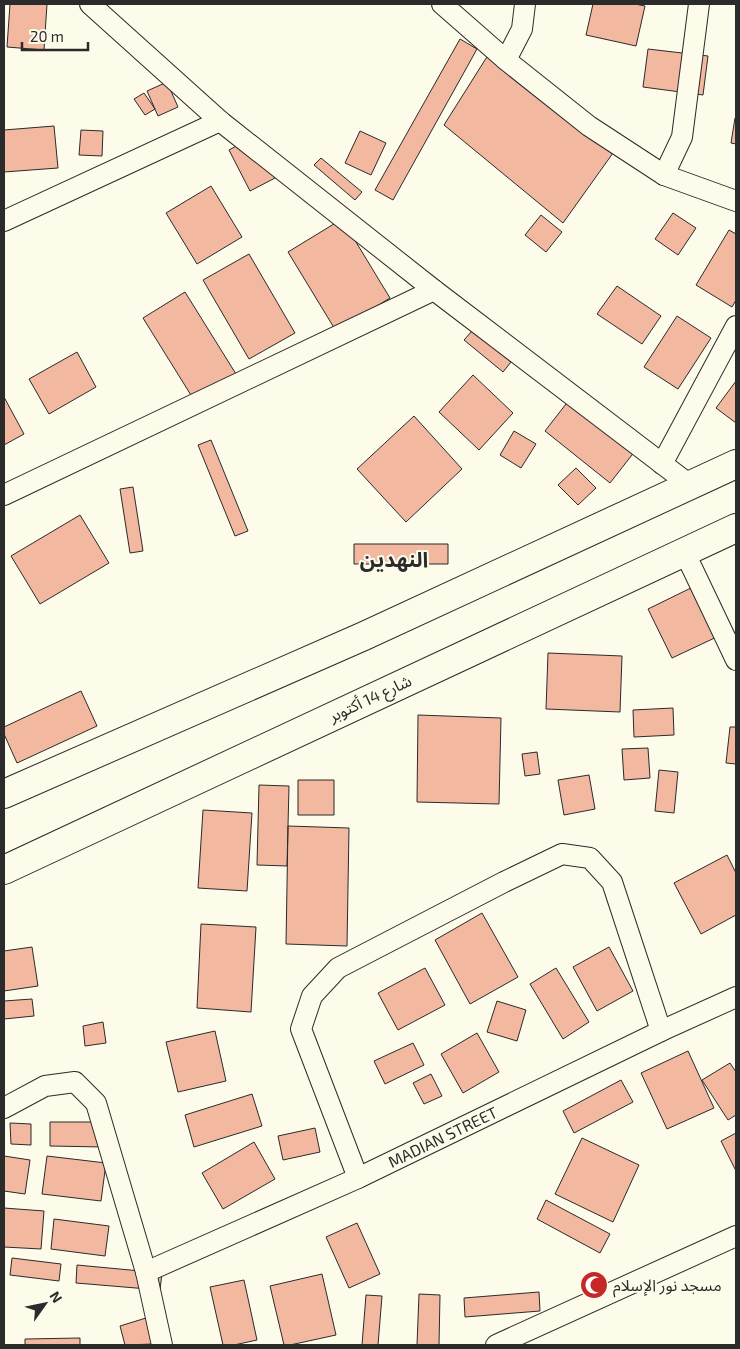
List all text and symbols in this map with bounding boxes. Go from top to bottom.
scale bar [22,20,89,52]
text: 20 m [30,27,64,45]
district label: النهدين [360,546,428,572]
street label: شارع 14 أكتوبر [325,670,416,729]
street label: MADIAN STREET [385,1102,500,1171]
mosque icon: مسجد نور الإسلام [579,1270,609,1300]
place label: مسجد نور الإسلام [613,1275,722,1298]
north arrow [20,1279,70,1329]
text: N [46,1288,66,1306]

